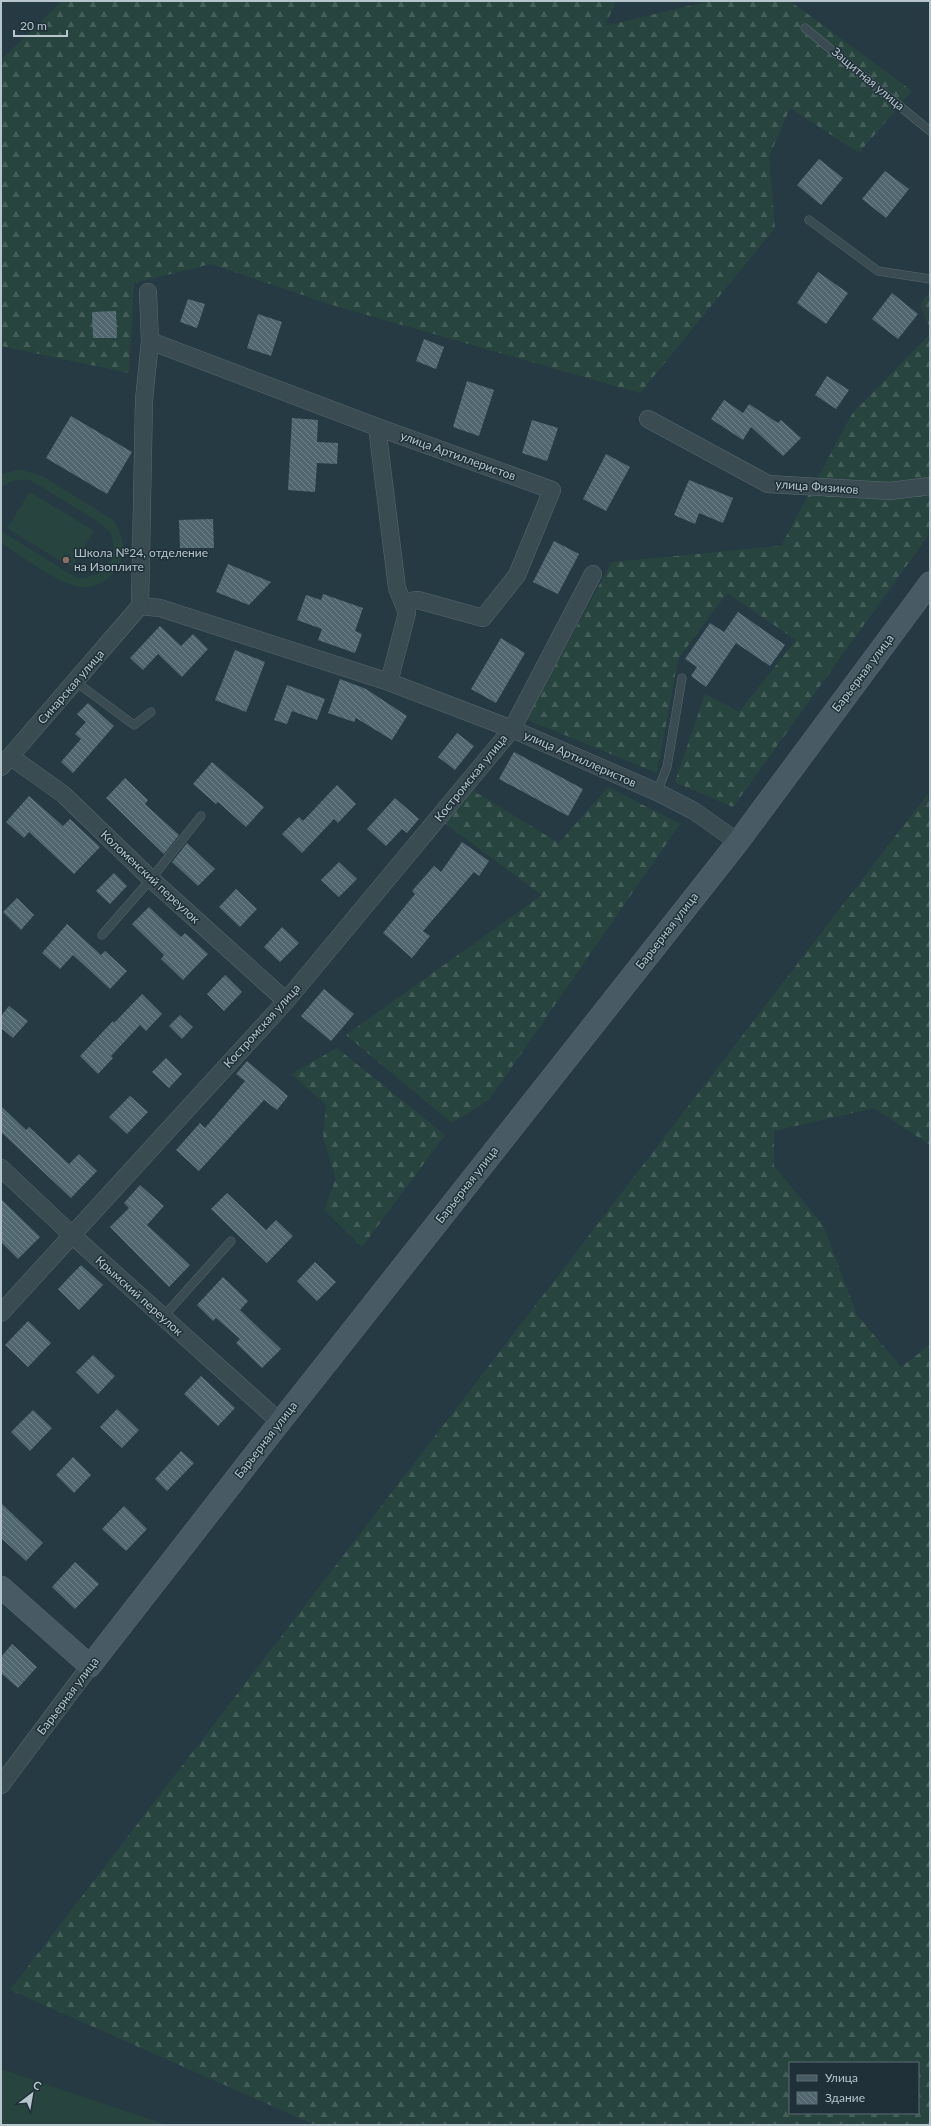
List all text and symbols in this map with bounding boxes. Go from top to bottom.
scale bar [14,12,67,38]
text: 20 m [20,18,47,33]
street label: Защитная улица [829,44,908,114]
street label: улица Артиллеристов [398,428,518,483]
street label: улица Физиков [775,476,859,497]
place label: Школа №24, отделение на Изоплите [74,545,208,574]
marker: Школа №24, отделение на Изоплите [61,555,71,565]
street label: Барьерная улица [829,631,897,715]
street label: Синарская улица [34,646,107,727]
street label: улица Артиллеристов [522,727,639,790]
street label: Костромская улица [431,731,510,824]
street label: Коломенский переулок [98,827,204,927]
street label: Барьерная улица [632,889,701,972]
street label: Костромская улица [220,981,303,1071]
street label: Барьерная улица [432,1143,501,1226]
street label: Крымский переулок [93,1252,187,1339]
street label: Барьерная улица [231,1398,300,1481]
street label: Барьерная улица [34,1654,102,1738]
legend [789,2062,919,2114]
text: Улица [825,2070,858,2085]
north arrow [12,2074,52,2114]
text: С [31,2078,44,2093]
text: Здание [825,2090,865,2105]

